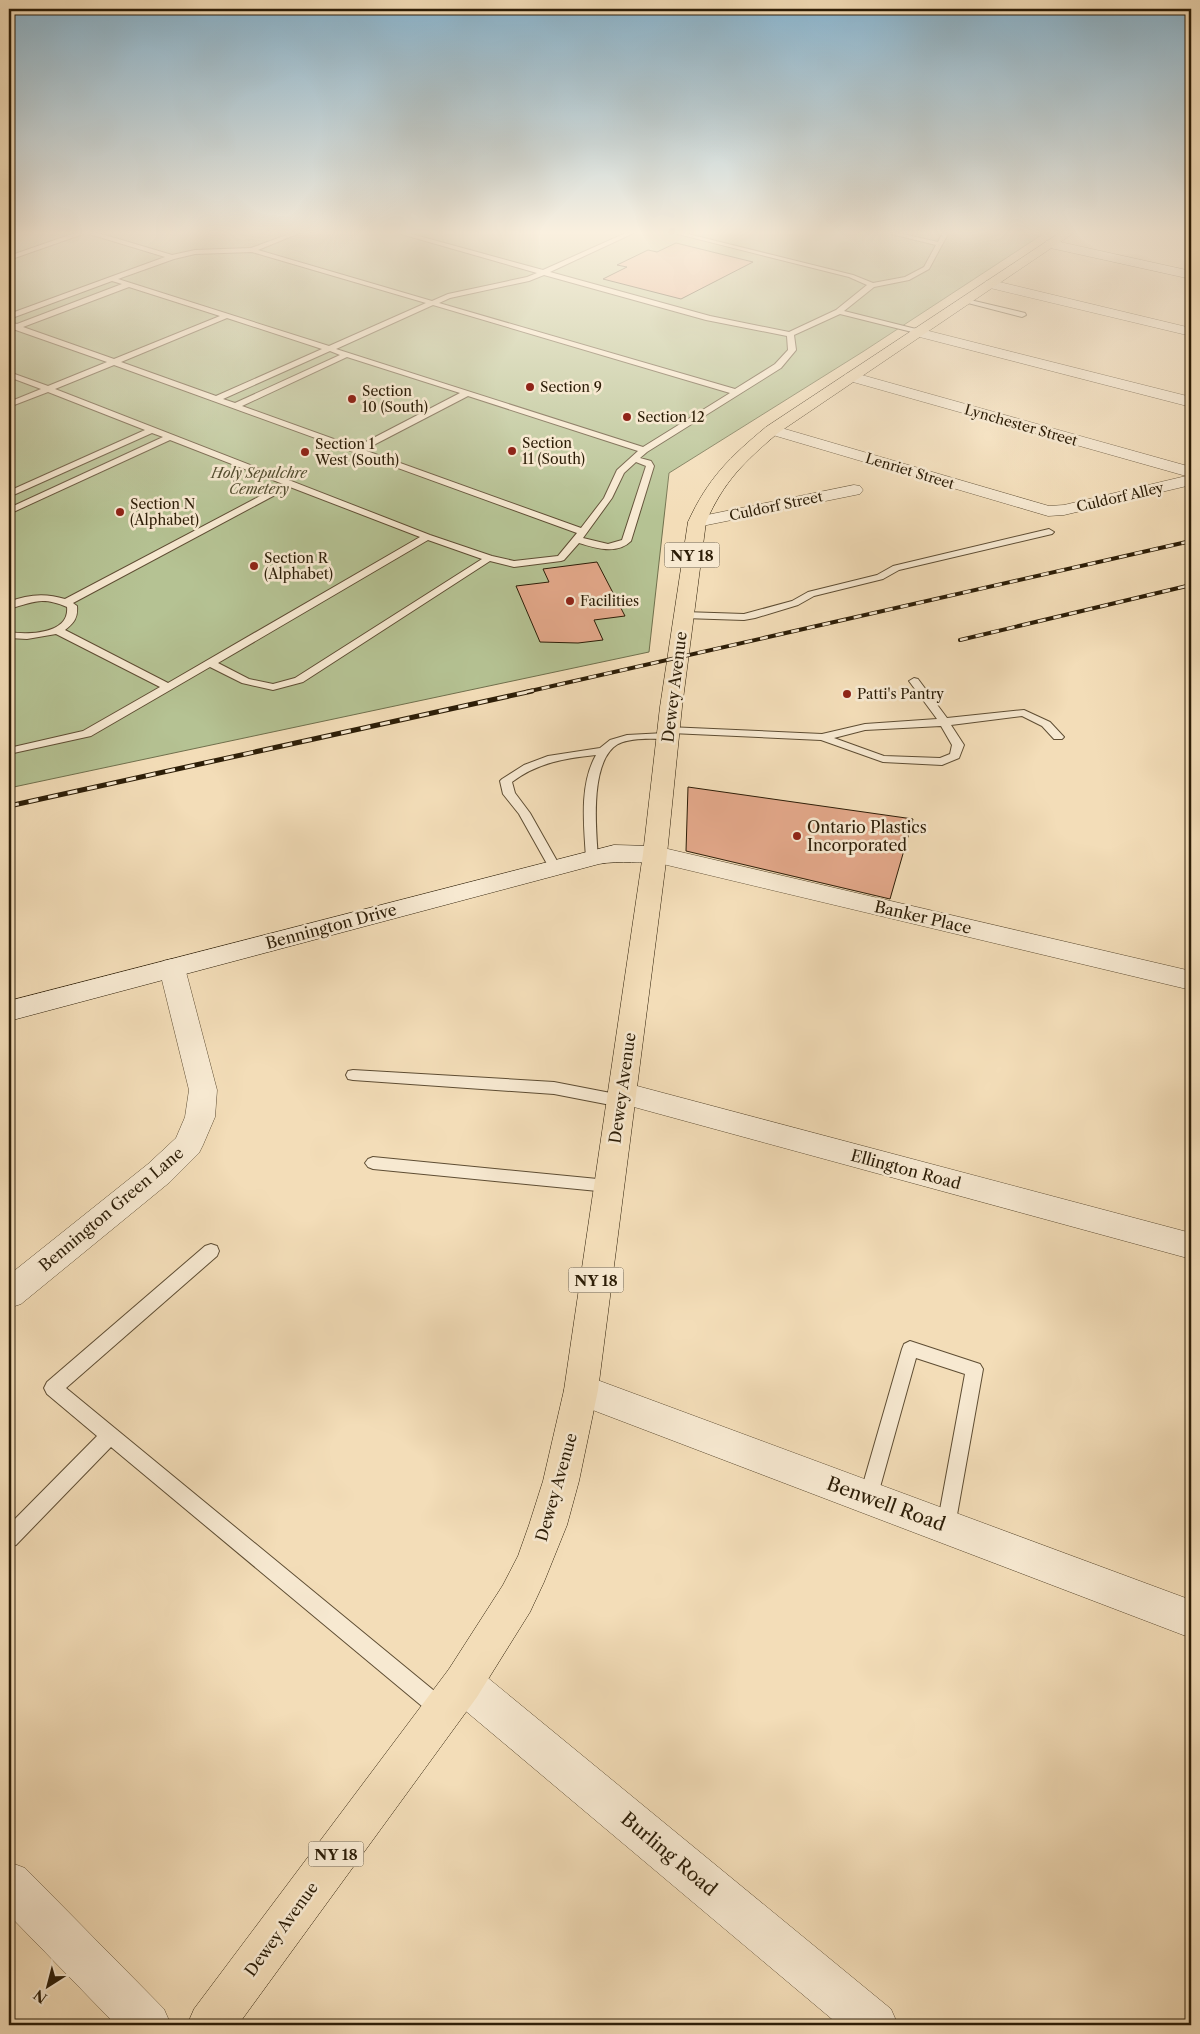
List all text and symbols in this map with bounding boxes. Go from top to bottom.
place label: Section 9 [540,378,602,396]
marker: Section 9 [524,381,536,393]
place label: Section 10 (South) [362,382,428,416]
marker: Section 10 (South) [346,393,358,405]
street label: Lynchester Street [962,400,1080,450]
place label: Section 12 [637,408,705,426]
marker: Section 12 [621,411,633,423]
place label: Section 11 (South) [522,434,585,468]
place label: Section 1 West (South) [314,435,399,469]
marker: Section 11 (South) [506,445,518,457]
marker: Section 1 West (South) [299,446,311,458]
street label: Lenriet Street [863,449,957,493]
park label: Holy Sepulchre Cemetery [210,464,308,498]
street label: Culdorf Alley [1075,478,1165,516]
street label: Culdorf Street [728,487,824,525]
place label: Section N (Alphabet) [130,495,199,529]
marker: Section N (Alphabet) [114,506,126,518]
road number: NY 18 [664,542,720,568]
place label: Section R (Alphabet) [264,549,333,583]
marker: Section R (Alphabet) [248,560,260,572]
place label: Facilities [580,592,639,610]
marker: Facilities [564,595,576,607]
street label: Dewey Avenue [657,630,691,744]
place label: Patti's Pantry [857,685,944,703]
marker: Patti's Pantry [841,688,853,700]
place label: Ontario Plastics Incorporated [807,817,927,855]
marker: Ontario Plastics Incorporated [791,830,803,842]
street label: Banker Place [873,896,974,938]
street label: Bennington Drive [263,899,399,953]
street label: Dewey Avenue [604,1031,640,1145]
street label: Bennington Green Lane [35,1143,187,1275]
street label: Ellington Road [849,1145,963,1193]
road number: NY 18 [568,1268,624,1292]
street label: Dewey Avenue [531,1430,581,1544]
street label: Benwell Road [824,1472,949,1536]
street label: Burling Road [616,1807,722,1901]
road number: NY 18 [308,1842,364,1866]
street label: Dewey Avenue [240,1878,322,1980]
north arrow [22,1962,72,2012]
text: N [30,1986,51,2007]

